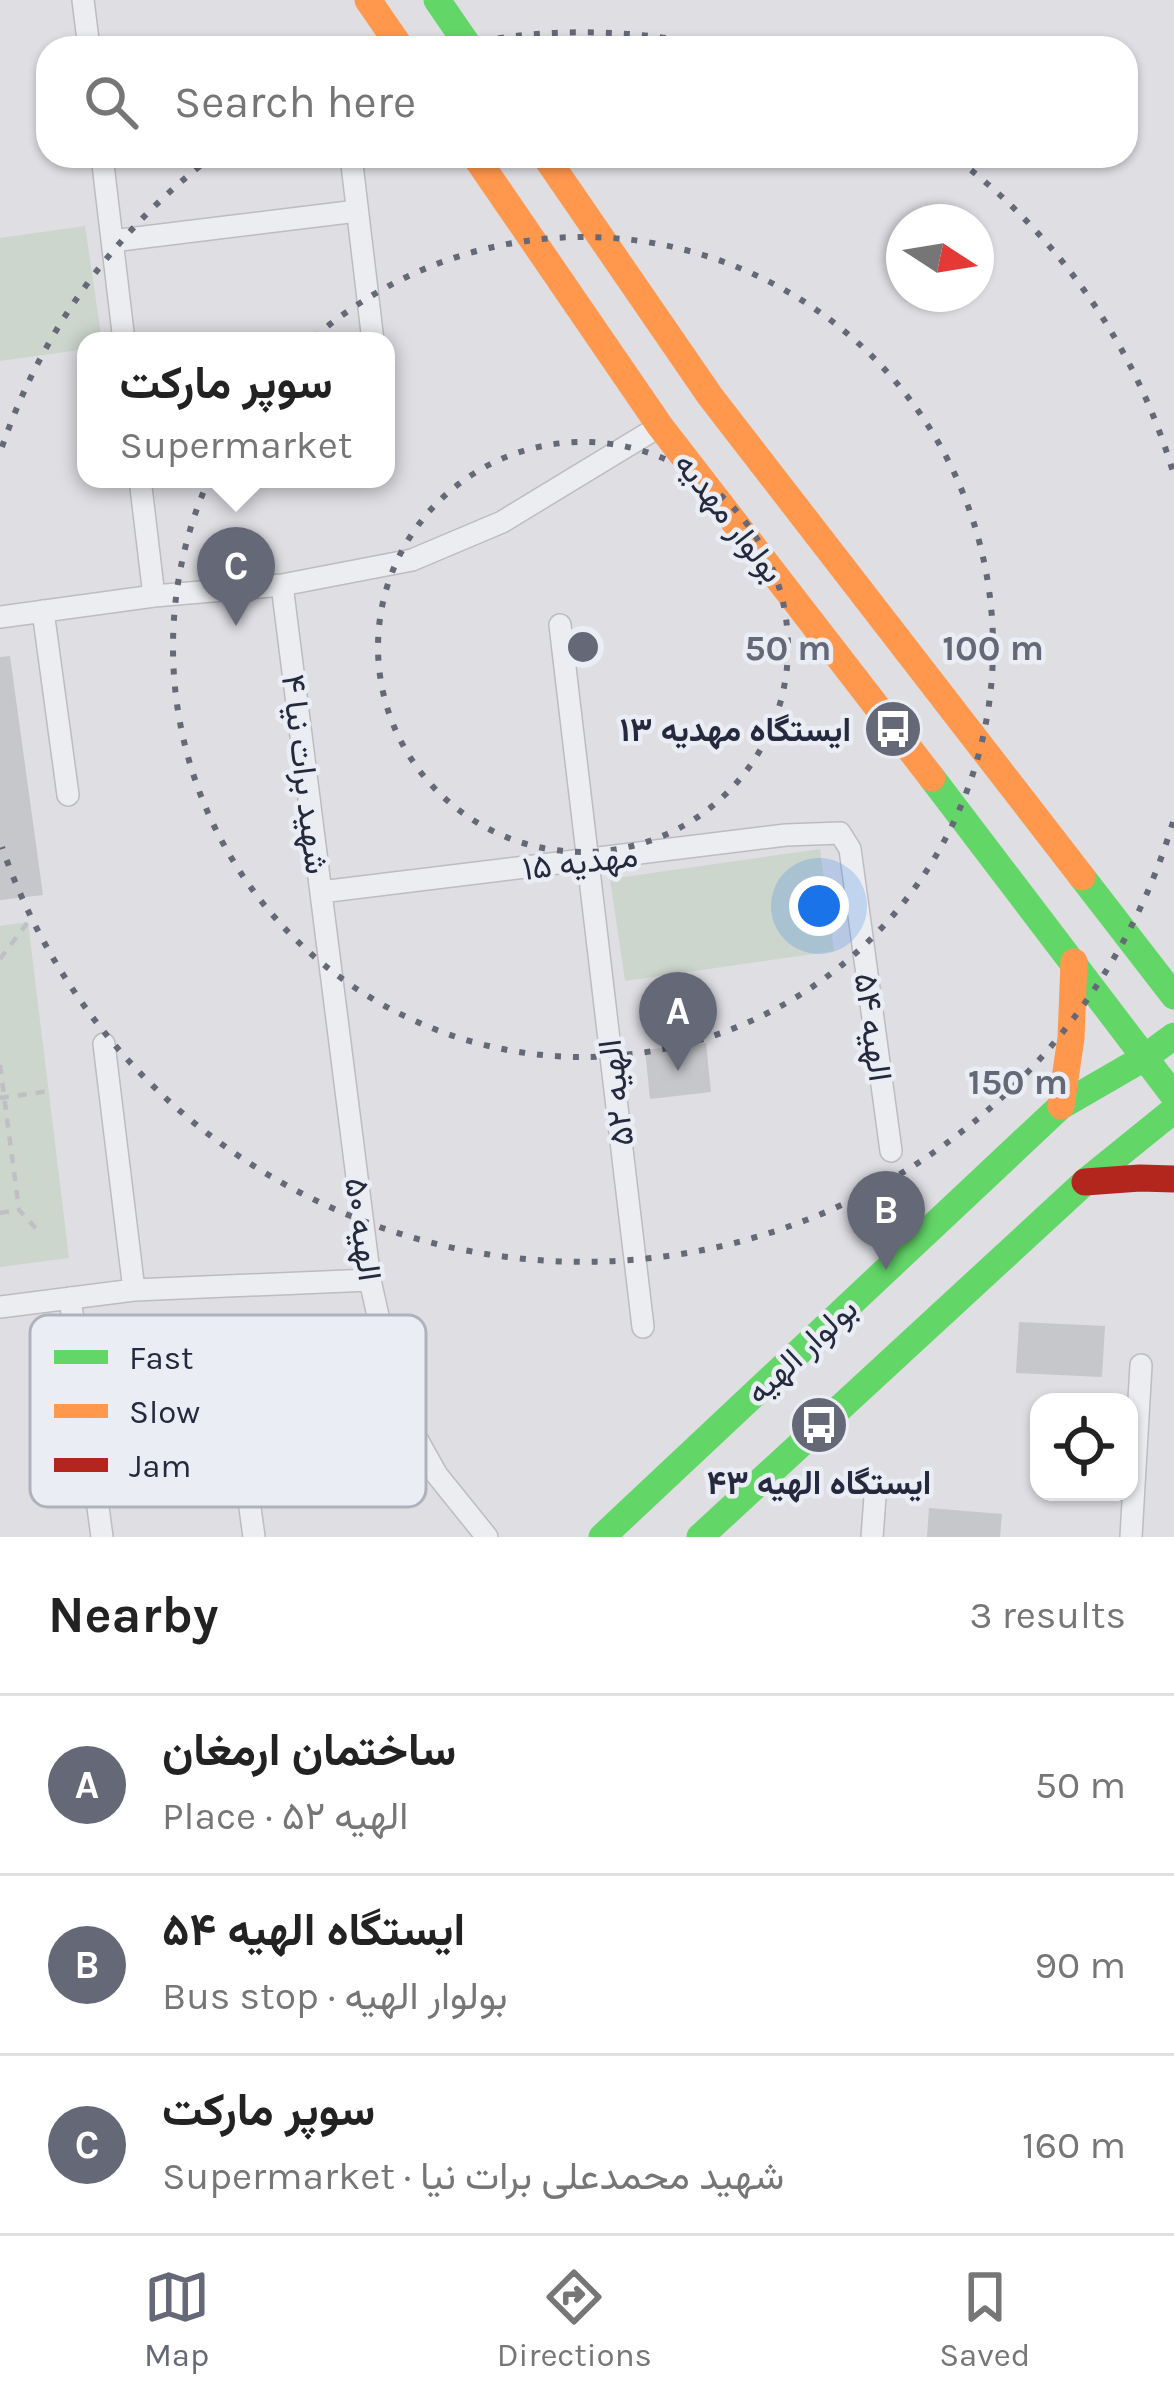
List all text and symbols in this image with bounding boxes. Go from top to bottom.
search box [36,36,1138,168]
icon: search [78,69,144,135]
text: Search here [174,76,416,128]
north arrow [886,204,994,312]
popup [77,332,395,488]
text: سوپر مارکت [120,357,333,409]
text: Supermarket [120,422,352,468]
street label: بولوار مهدیه [666,445,792,591]
pin: C [197,527,275,626]
centre of rings [562,626,604,668]
text: 50 m [745,627,832,669]
text: 100 m [942,627,1044,669]
street label: شهید برات نیا ۴ [273,672,336,876]
bus stop icon: ایستگاه مهدیه ۱۳ [862,698,924,760]
place label: ایستگاه مهدیه ۱۳ [620,711,851,750]
street label: مهدیه ۱۵ [520,836,640,889]
your location [789,876,849,936]
street label: الهیه ۵۴ [846,971,899,1084]
pin: A [639,972,717,1071]
street label: الهیه ۵۲ [591,1037,642,1148]
text: 150 m [968,1061,1068,1103]
pin: B [847,1171,925,1270]
street label: الهیه ۵۰ [336,1175,389,1283]
street label: بولوار الهیه [738,1290,866,1412]
legend [30,1315,426,1507]
text: Fast [129,1339,193,1377]
text: Slow [129,1393,200,1431]
map controls [1030,1393,1138,1501]
button: locate [1030,1393,1138,1501]
bus stop icon: ایستگاه الهیه ۴۳ [788,1394,850,1456]
text: Jam [129,1447,191,1485]
place label: ایستگاه الهیه ۴۳ [707,1464,931,1503]
text: Nearby [48,1585,218,1645]
text: 3 results [969,1592,1126,1638]
text: ساختمان ارمغان [162,1724,456,1776]
text: A [75,1762,99,1808]
text: 50 m [1035,1762,1126,1808]
text: Place · الهیه ۵۲ [162,1793,408,1839]
text: ایستگاه الهیه ۵۴ [162,1904,465,1956]
text: B [74,1942,100,1988]
text: 90 m [1034,1942,1126,1988]
text: Bus stop · بولوار الهیه [162,1973,508,2019]
text: سوپر مارکت [162,2084,375,2136]
text: C [75,2122,99,2168]
text: 160 m [1022,2122,1126,2168]
text: Supermarket · شهید محمدعلی برات نیا [162,2153,784,2199]
tab: Map [144,2264,210,2374]
tab: Directions [497,2264,652,2374]
tab: Saved [939,2264,1030,2374]

